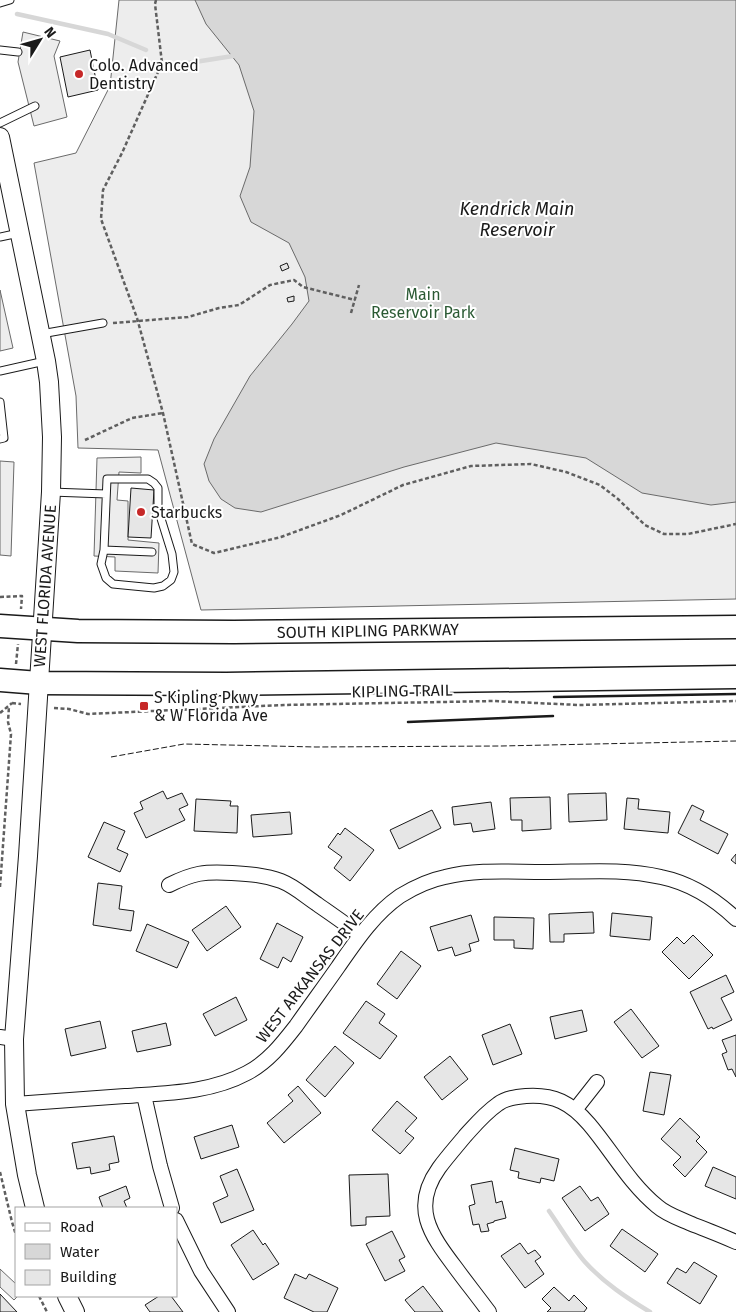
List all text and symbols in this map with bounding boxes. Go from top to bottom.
north arrow [15,15,65,65]
text: N [40,24,60,41]
place label: Colo. Advanced Dentistry [89,56,199,93]
marker: Colo. Advanced Dentistry [73,68,85,80]
water label: Kendrick Main Reservoir [459,198,575,241]
park label: Main Reservoir Park [371,285,476,322]
place label: Starbucks [151,503,222,522]
street label: WEST FLORIDA AVENUE [30,504,60,668]
marker: Starbucks [135,506,147,518]
street label: SOUTH KIPLING PARKWAY [277,620,459,642]
street label: KIPLING TRAIL [351,681,453,701]
place label: S Kipling Pkwy & W Florida Ave [154,688,268,725]
marker: S Kipling Pkwy & W Florida Ave [138,700,150,712]
street label: WEST ARKANSAS DRIVE [252,906,368,1046]
legend [15,1207,178,1297]
text: Road [60,1218,95,1236]
text: Water [60,1243,99,1261]
text: Building [60,1268,116,1286]

